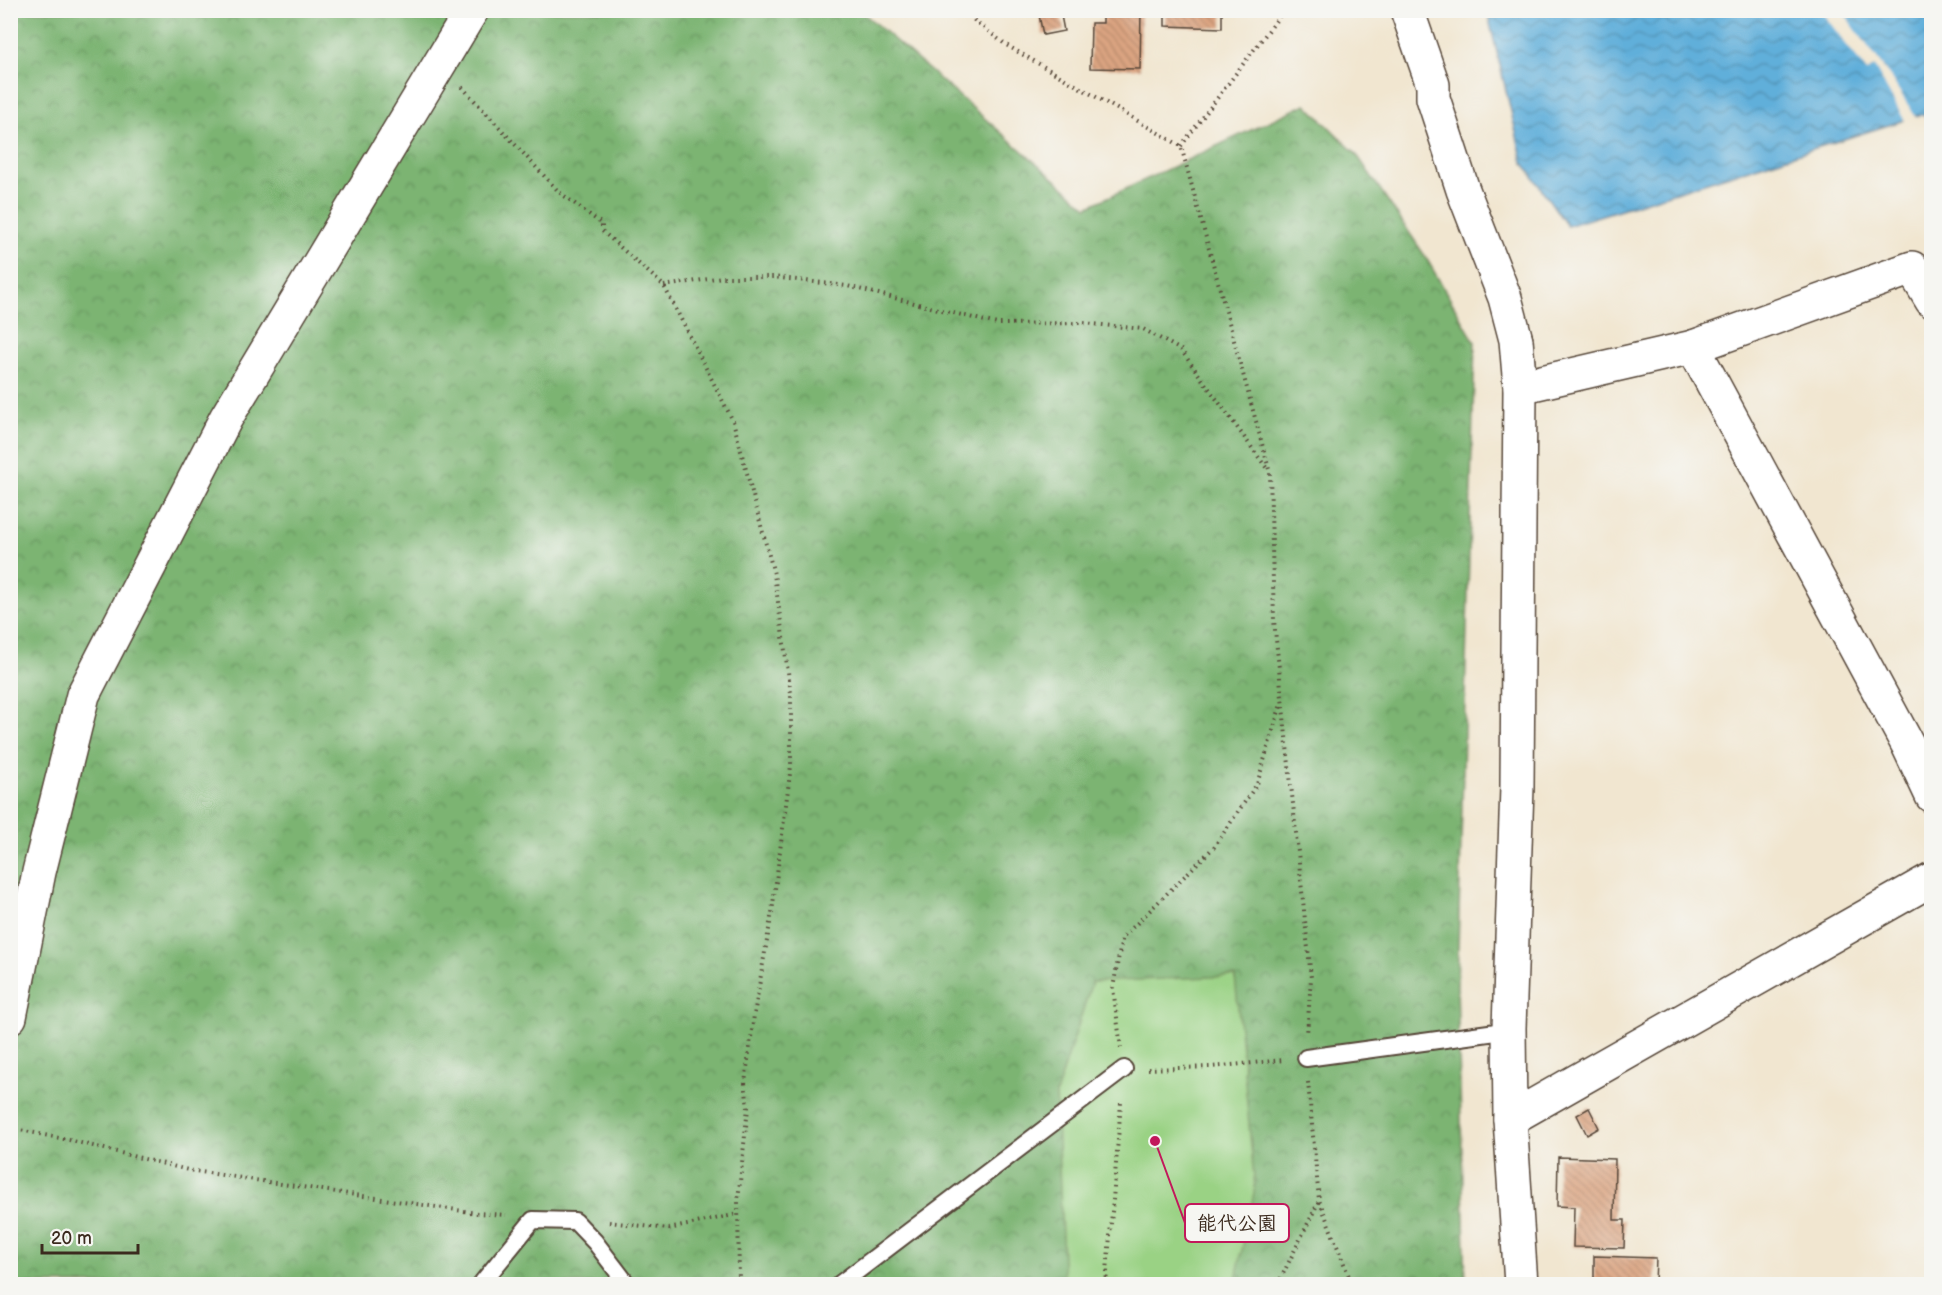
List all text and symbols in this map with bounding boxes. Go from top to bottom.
callout: 能代公園 [1185,1204,1289,1242]
text: 能代公園 [1197,1212,1277,1236]
scale bar [42,1217,138,1255]
text: 20 m [51,1228,92,1249]

